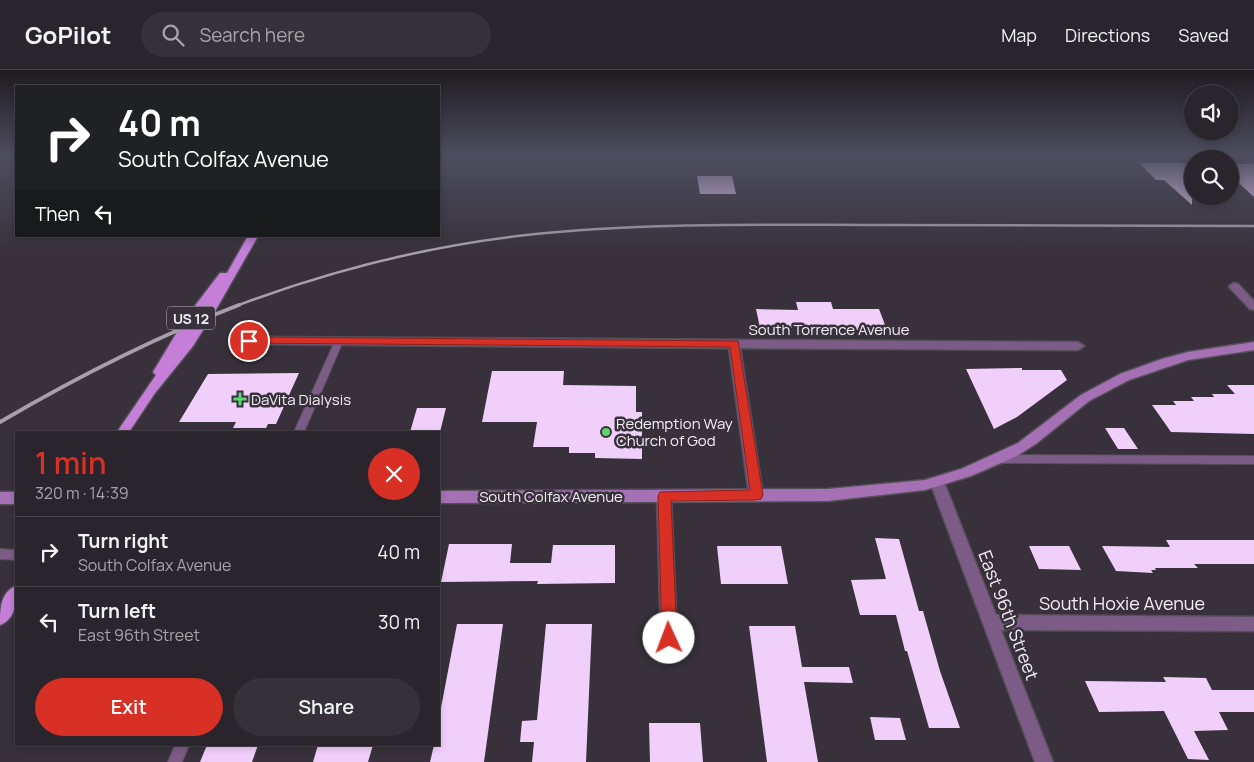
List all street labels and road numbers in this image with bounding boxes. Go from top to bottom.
road number: US 12 [167,307,215,330]
street label: South Torrence Avenue [749,319,910,340]
street label: South Colfax Avenue [479,486,623,507]
street label: East 96th Street [973,547,1045,683]
street label: South Hoxie Avenue [1039,591,1205,615]

